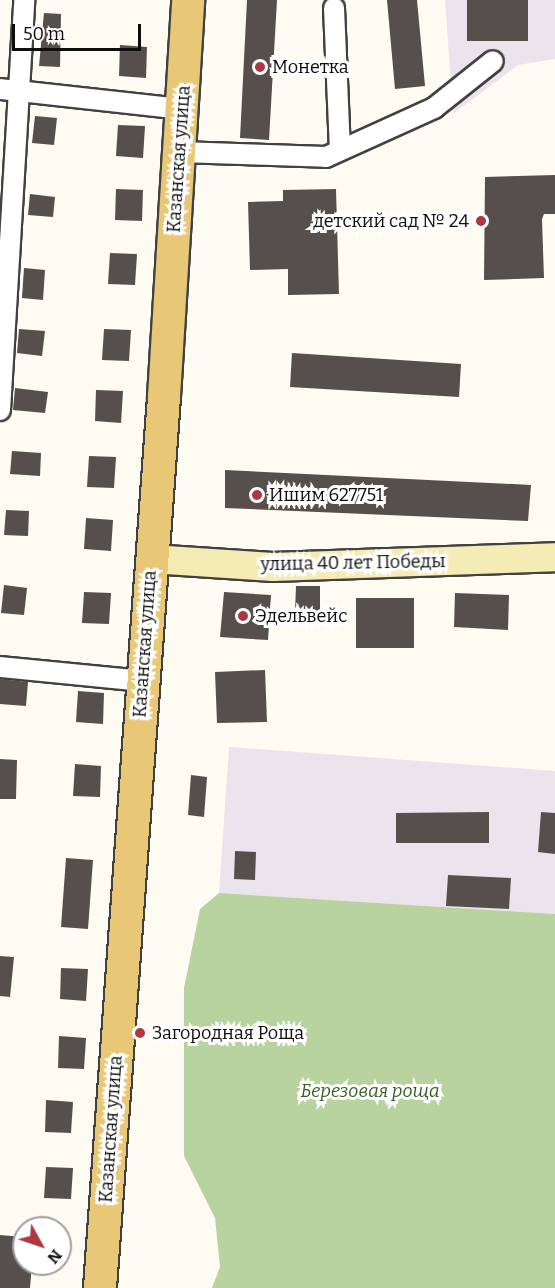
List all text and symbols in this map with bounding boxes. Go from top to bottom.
scale bar [15,12,144,50]
text: 50 m [23,23,65,45]
place label: Монетка [272,56,349,78]
marker: Монетка [253,60,267,74]
street label: Казанская улица [163,85,195,233]
place label: детский сад № 24 [313,210,469,232]
marker: детский сад № 24 [474,214,488,228]
place label: Ишим 627751 [269,484,383,506]
marker: Ишим 627751 [250,488,264,502]
street label: улица 40 лет Победы [260,551,446,575]
street label: Казанская улица [129,570,161,718]
place label: Эдельвейс [255,605,347,627]
marker: Эдельвейс [236,609,250,623]
place label: Загородная Роща [152,1022,304,1044]
marker: Загородная Роща [133,1026,147,1040]
street label: Казанская улица [95,1055,127,1203]
park label: Березовая роща [300,1080,440,1102]
north arrow [12,1216,72,1276]
text: N [43,1246,66,1267]

